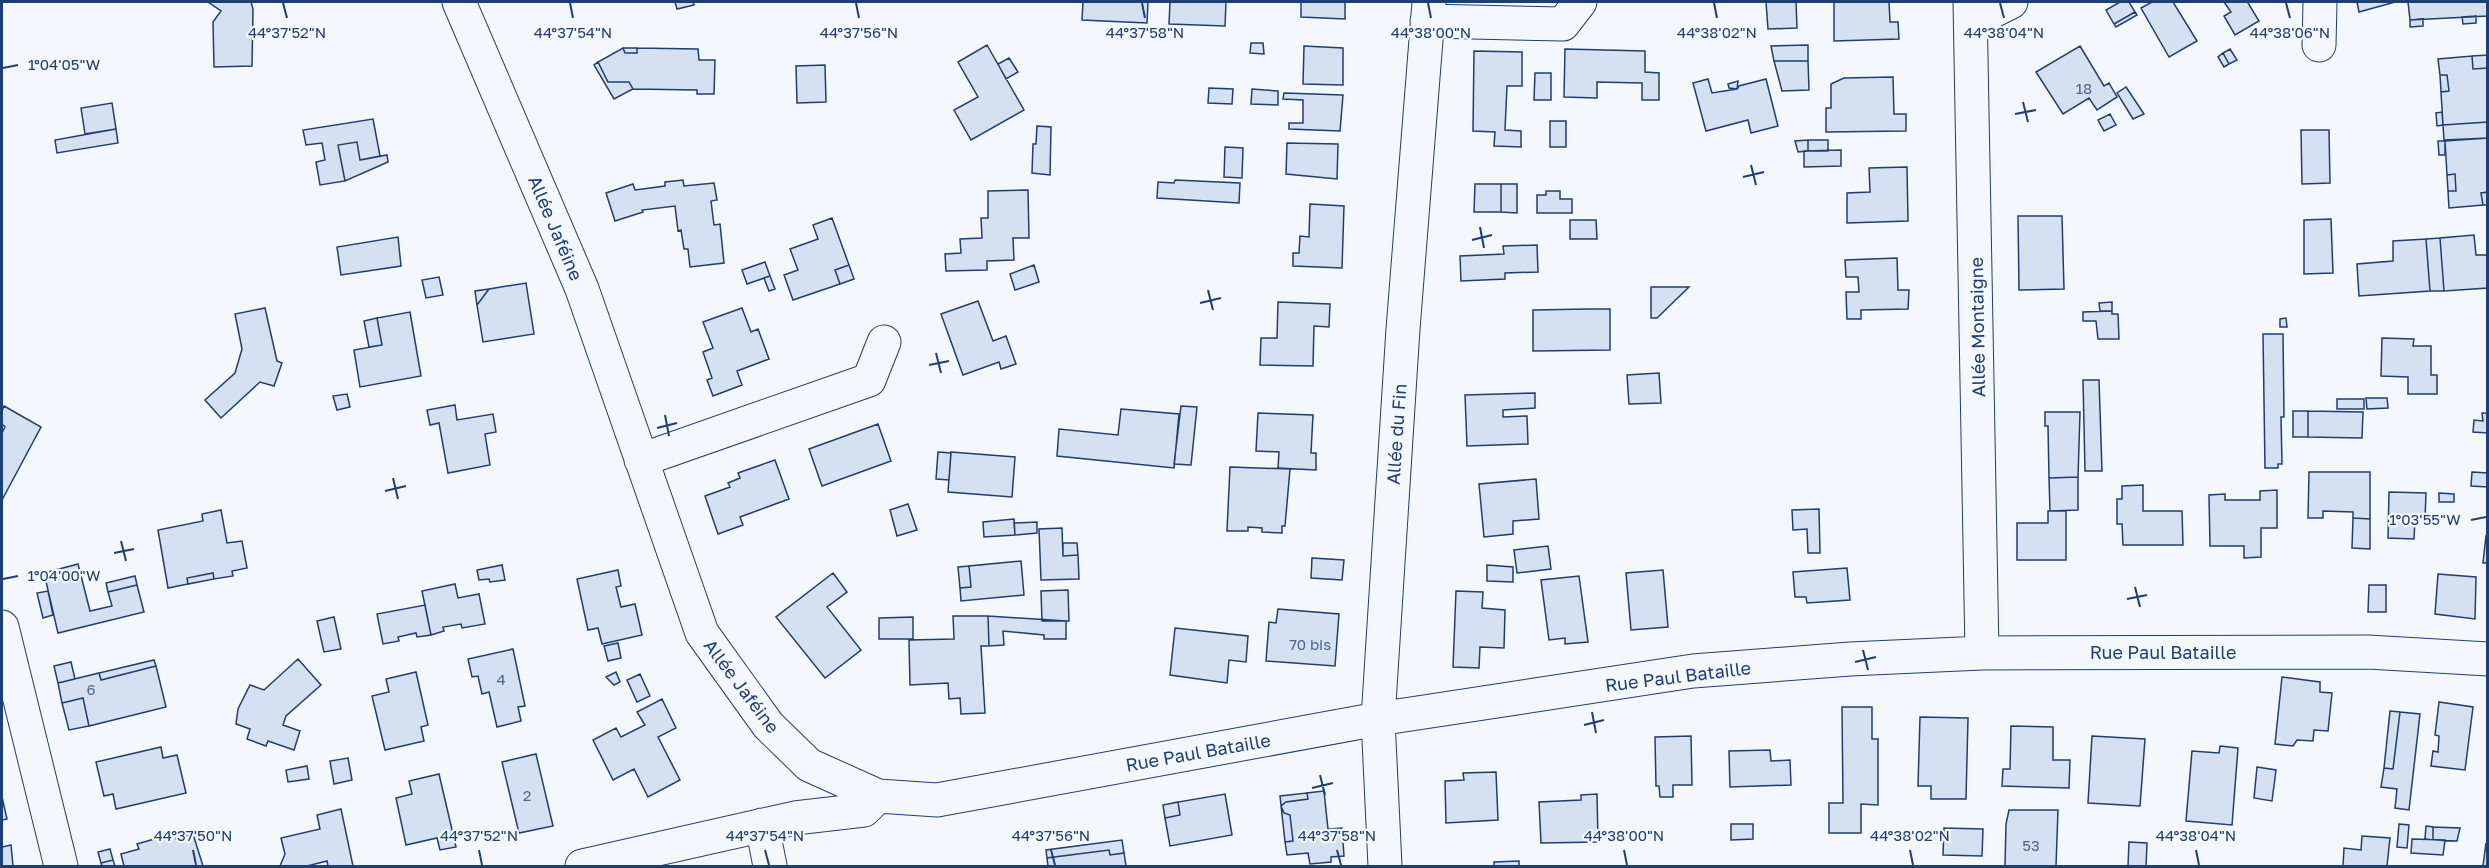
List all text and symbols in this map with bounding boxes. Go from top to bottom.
text: 44°37'52"N [248,23,326,41]
text: 44°37'54"N [534,23,612,41]
text: 44°37'56"N [820,23,898,41]
text: 44°37'58"N [1106,23,1184,41]
text: 44°38'00"N [1391,23,1471,41]
text: 44°38'02"N [1677,23,1757,41]
text: 44°38'04"N [1964,23,2044,41]
text: 44°38'06"N [2250,23,2330,41]
text: 1°04'05"W [28,55,100,73]
house number: 18 [2076,79,2092,97]
street label: Allée Jaféine [524,172,588,284]
street label: Allée Montaigne [1965,257,1989,397]
street label: Allée du Fin [1381,383,1411,485]
text: 1°03'55"W [2389,510,2461,528]
text: 1°04'00"W [28,566,100,584]
street label: Allée Jaféine [700,635,784,737]
house number: 70 bis [1289,635,1331,653]
street label: Rue Paul Bataille [2090,641,2236,663]
street label: Rue Paul Bataille [1604,656,1752,696]
house number: 4 [496,670,506,688]
house number: 6 [86,680,96,698]
street label: Rue Paul Bataille [1124,728,1272,776]
house number: 2 [523,786,531,804]
text: 44°37'50"N [154,826,232,844]
text: 44°37'52"N [440,826,518,844]
text: 44°37'54"N [726,826,804,844]
text: 44°37'56"N [1012,826,1090,844]
text: 44°37'58"N [1298,826,1376,844]
text: 44°38'00"N [1584,826,1664,844]
text: 44°38'02"N [1870,826,1950,844]
text: 44°38'04"N [2156,826,2236,844]
house number: 53 [2022,836,2040,854]

